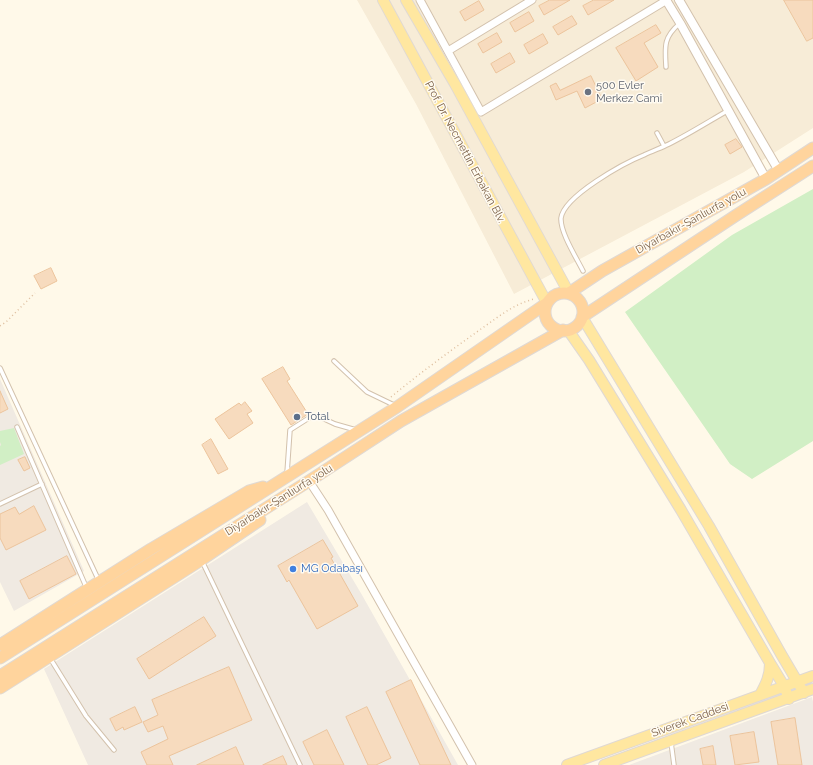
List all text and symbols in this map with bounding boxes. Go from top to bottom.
street label: Prof. Dr. Necmettin Erbakan Blv. [422,79,508,225]
place label: 500 Evler Merkez Cami [596,79,662,105]
marker: 500 Evler Merkez Cami [583,87,593,97]
street label: Diyarbakır-Şanlıurfa yolu [634,185,748,257]
place label: Total [305,410,330,424]
marker: Total [292,412,302,422]
street label: Diyarbakır-Şanlıurfa yolu [223,462,335,538]
place label: MG Odabaşı [301,562,363,576]
marker: MG Odabaşı [288,564,298,574]
street label: Siverek Caddesi [650,700,730,740]

